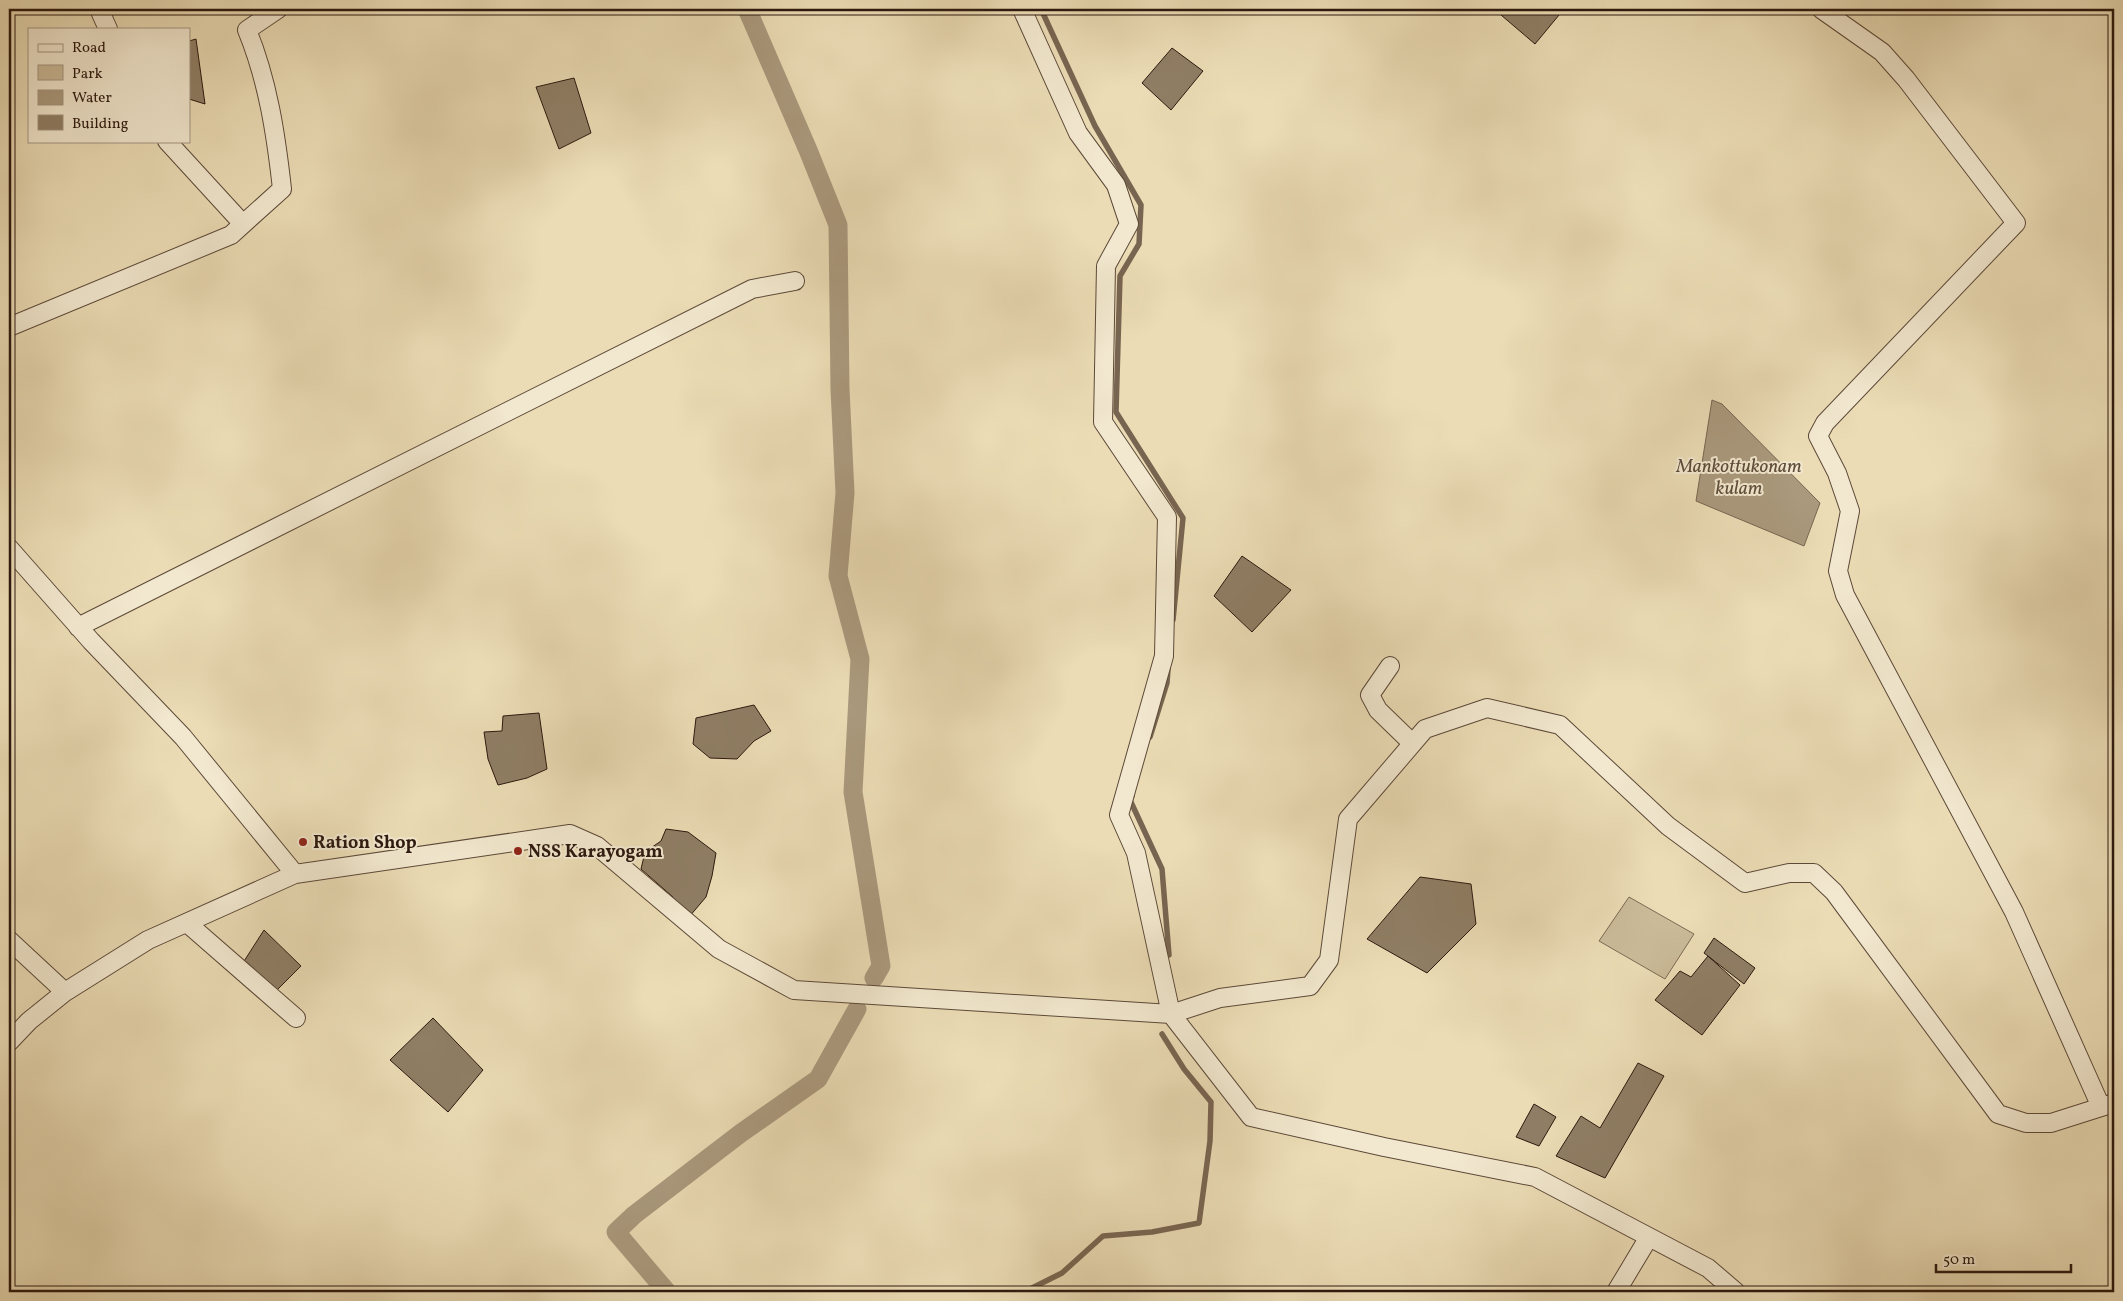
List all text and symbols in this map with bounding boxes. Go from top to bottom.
legend [28,28,190,142]
text: Road [72,38,106,59]
text: Park [72,64,103,85]
text: Water [72,88,112,109]
text: Building [72,114,129,135]
water label: Mankottukonam kulam [1675,454,1802,502]
place label: Ration Shop [313,831,417,856]
marker: Ration Shop [297,836,309,848]
place label: NSS Karayogam [528,840,663,865]
marker: NSS Karayogam [512,845,524,857]
scale bar [1936,1241,2070,1273]
text: 50 m [1943,1250,1975,1271]

